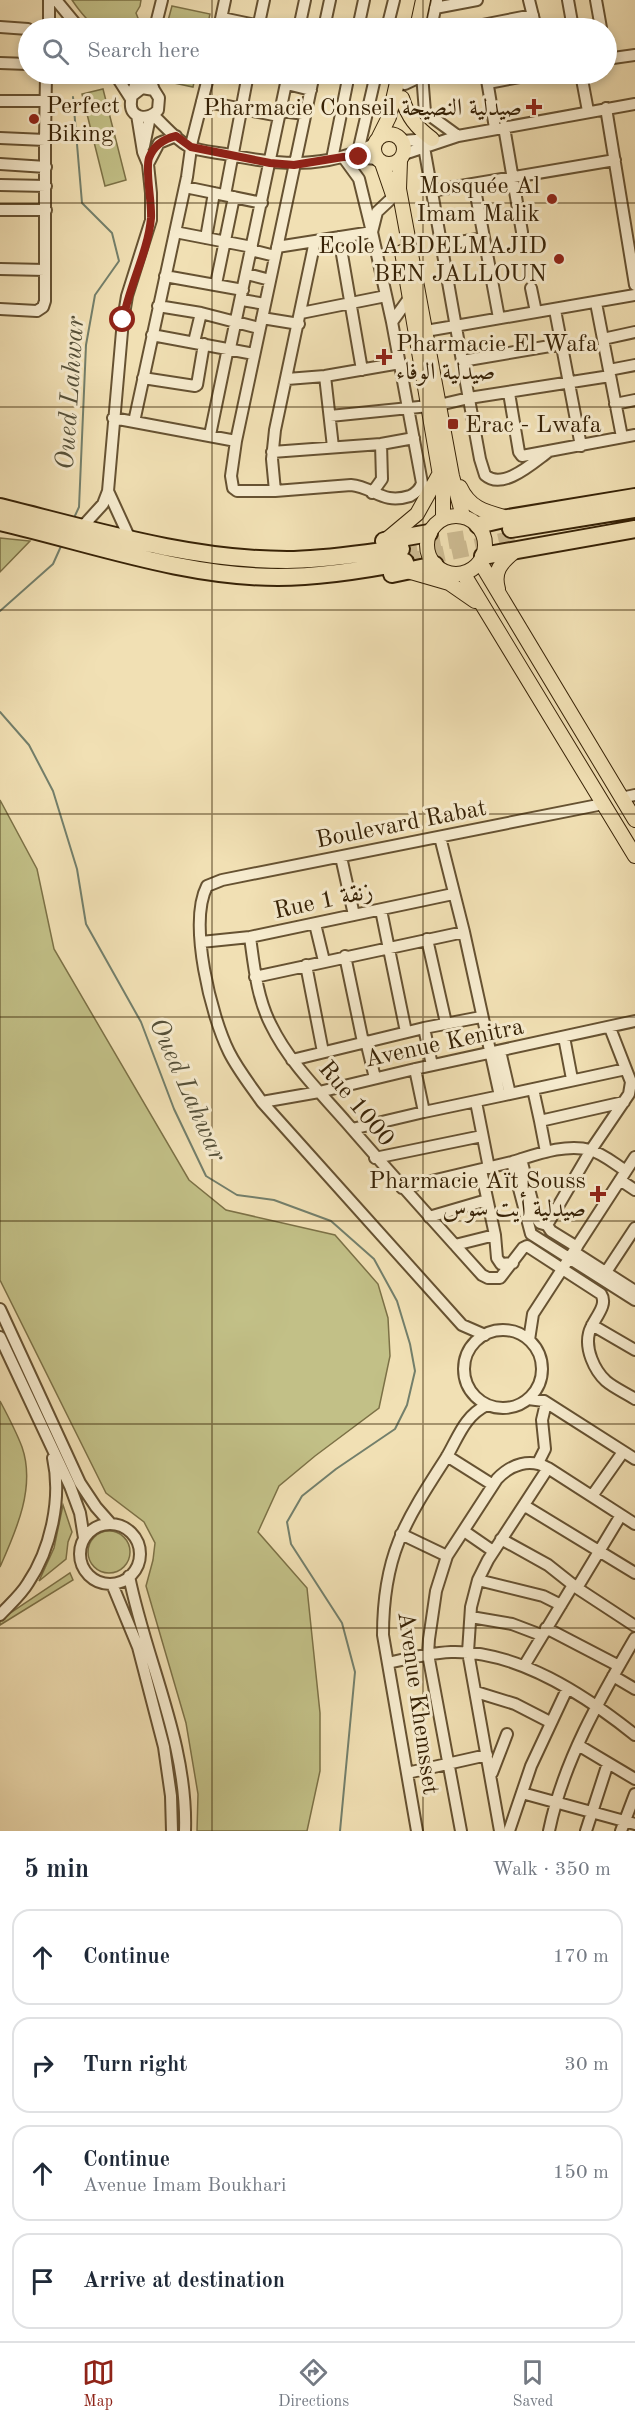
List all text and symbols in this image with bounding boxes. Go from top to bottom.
search box [18,18,617,84]
icon: search [39,35,72,68]
text: Search here [87,40,200,62]
place label: Perfect Biking [46,95,120,147]
place label: Pharmacie Conseil صيدلية النصيحة [203,97,522,121]
marker: Pharmacie Conseil صيدلية النصيحة [527,100,541,114]
marker: Perfect Biking [27,112,41,126]
route end [345,143,371,169]
place label: Mosquée Al Imam Malik [416,175,540,227]
marker: Mosquée Al Imam Malik [545,192,559,206]
place label: Ecole ABDELMAJID BEN JALLOUN [318,235,547,287]
marker: Ecole ABDELMAJID BEN JALLOUN [552,252,566,266]
route start [109,306,135,332]
water label: Oued Lahwar [53,315,89,471]
place label: Pharmacie El Wafa صيدلية الوفاء [396,333,598,386]
marker: Pharmacie El Wafa صيدلية الوفاء [377,350,391,364]
place label: Erac - Lwafa [465,414,602,438]
marker: Erac - Lwafa [446,417,460,431]
street label: Boulevard Rabat [314,797,489,853]
street label: Rue 1 زنقة [272,880,375,924]
water label: Oued Lahwar [144,1014,231,1166]
street label: Avenue Kenitra [363,1015,526,1073]
street label: Rue 1000 [313,1057,398,1152]
place label: Pharmacie Aït Souss صيدلية أيت سوس [369,1170,586,1223]
marker: Pharmacie Aït Souss صيدلية أيت سوس [591,1187,605,1201]
street label: Avenue Khemsset [392,1610,442,1796]
text: 5 min [24,1857,89,1883]
text: Walk · 350 m [492,1860,611,1880]
icon: ahead [26,1941,59,1974]
text: Continue [83,1946,170,1968]
text: 170 m [553,1947,609,1967]
icon: right [26,2049,59,2082]
text: Turn right [83,2054,187,2076]
text: 30 m [564,2055,609,2075]
text: Continue [83,2149,170,2171]
icon: ahead [26,2157,59,2190]
text: 150 m [553,2163,609,2183]
text: Avenue Imam Boukhari [83,2176,286,2196]
icon: arrive [26,2265,59,2298]
text: Arrive at destination [83,2270,285,2292]
tab: Map [82,2356,115,2412]
tab: Directions [278,2356,349,2412]
tab: Saved [513,2356,553,2412]

